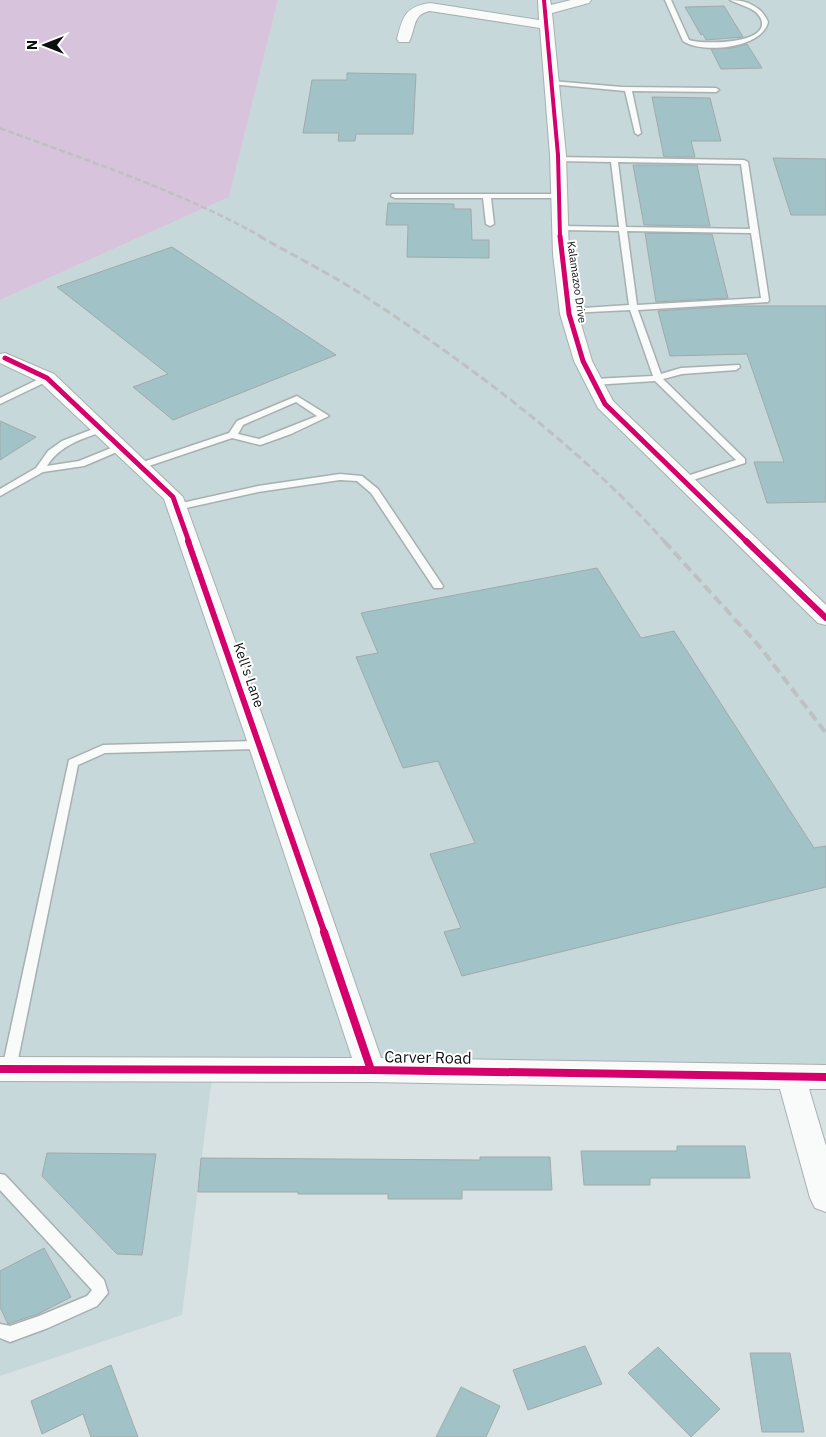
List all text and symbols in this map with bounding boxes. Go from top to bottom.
north arrow [20,20,70,70]
text: N [23,40,41,50]
street label: Kalamazoo Drive [564,240,590,324]
street label: Kell's Lane [230,640,269,710]
street label: Carver Road [384,1046,472,1068]

